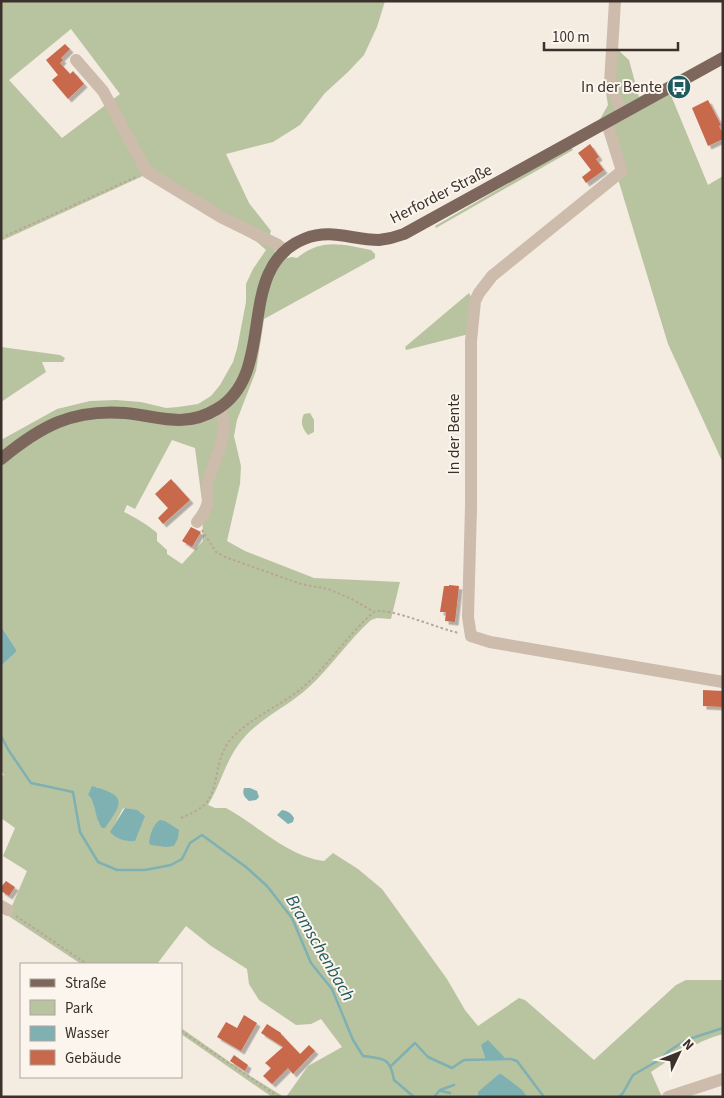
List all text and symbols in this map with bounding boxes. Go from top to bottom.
scale bar [544,20,678,52]
text: 100 m [552,27,590,48]
bus stop icon: In der Bente [666,74,692,100]
place label: In der Bente [581,76,662,98]
street label: Herforder Straße [386,159,496,229]
street label: In der Bente [443,393,465,474]
water label: Bramschenbach [279,890,361,1006]
legend [20,963,182,1078]
text: Straße [65,973,106,994]
text: Park [65,998,94,1019]
text: Wasser [65,1023,110,1044]
north arrow [654,1028,704,1078]
text: N [677,1035,698,1055]
text: Gebäude [65,1048,121,1069]

